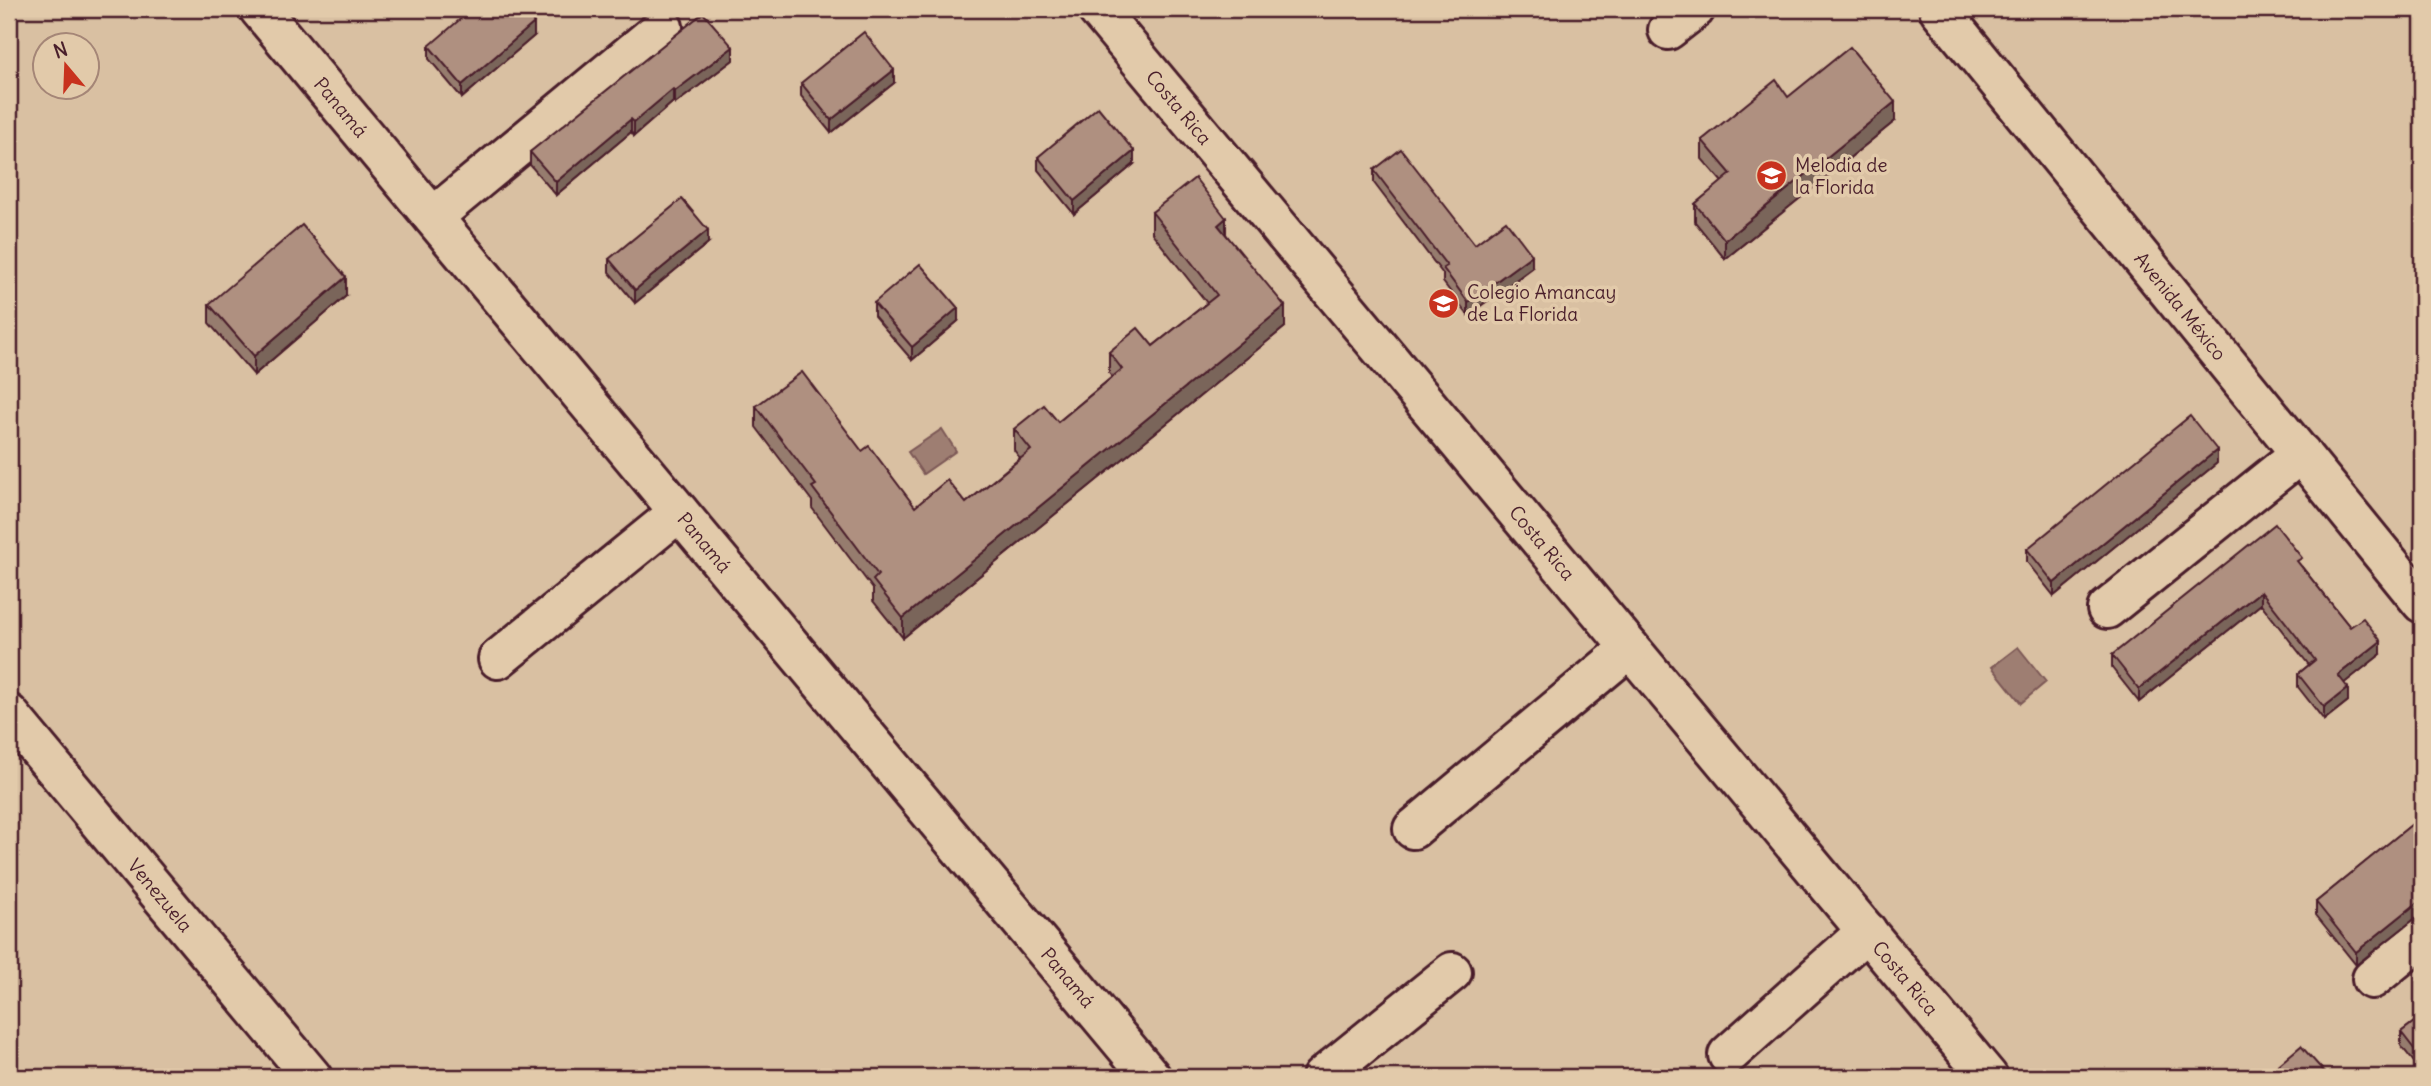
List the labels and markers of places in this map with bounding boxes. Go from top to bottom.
place label: Melodia de la Florida [1795,153,1888,199]
school or university icon: Melodia de la Florida [1755,159,1789,193]
place label: Colegio Amancay de La Florida [1467,280,1616,326]
school or university icon: Colegio Amancay de La Florida [1427,286,1461,320]

